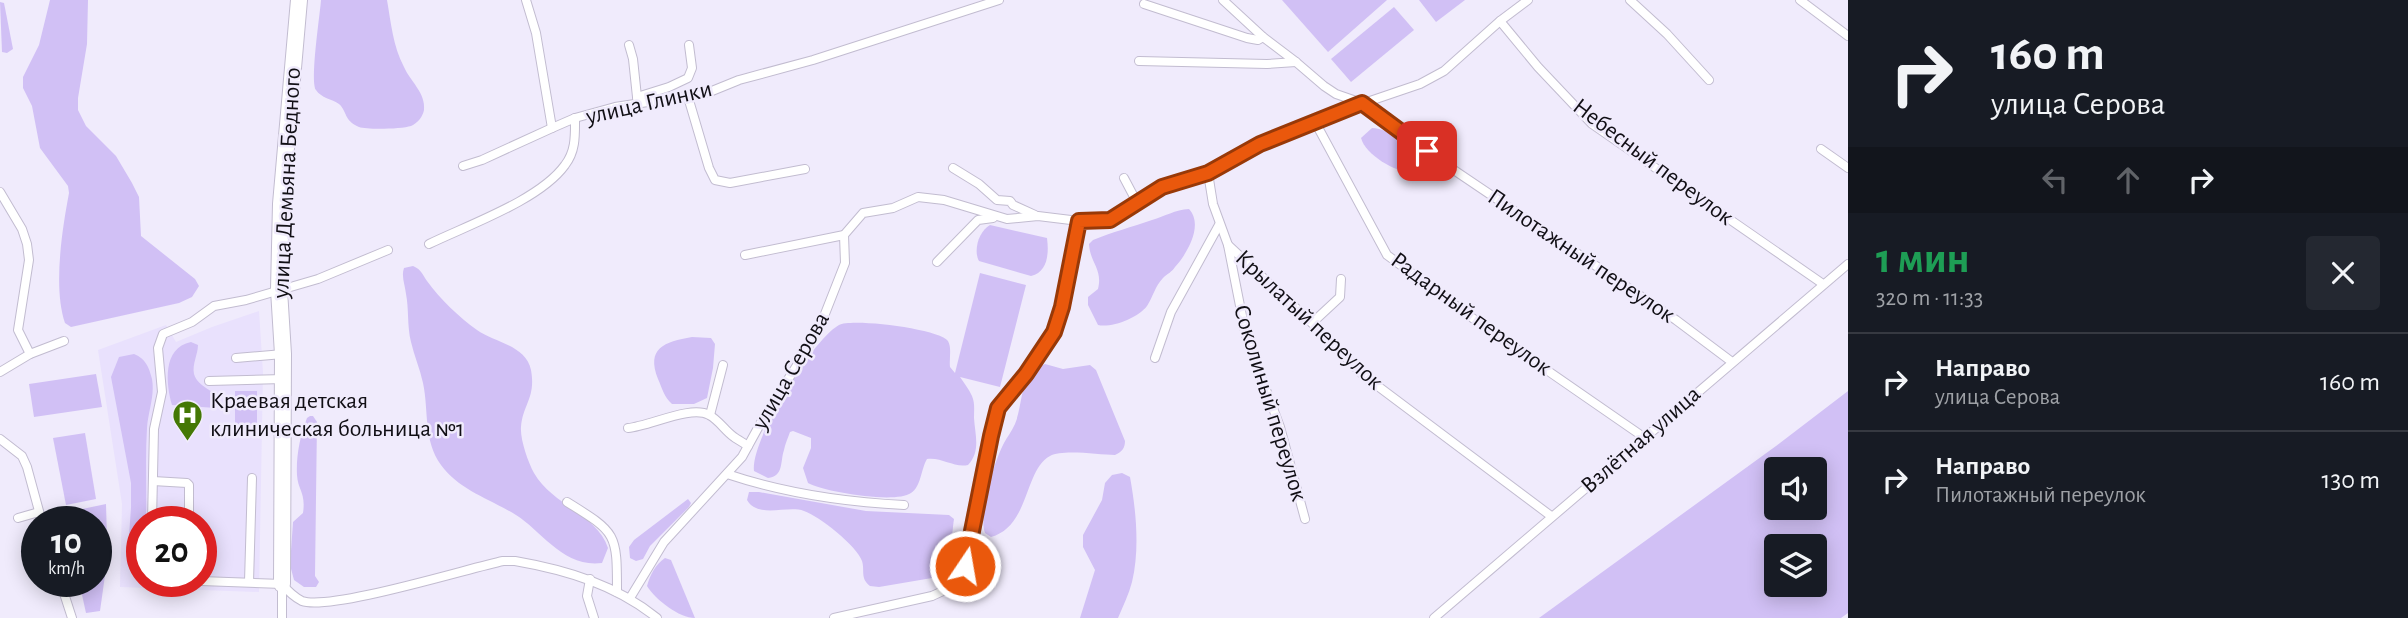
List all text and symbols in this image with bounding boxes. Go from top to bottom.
icon: right [1876,28,1967,119]
text: 160 m [1991,30,2105,79]
street label: улица Демьяна Бедного [269,67,305,300]
street label: улица Глинки [583,77,714,129]
text: улица Серова [1991,88,2165,120]
street label: Небесный переулок [1568,94,1738,230]
pin [1397,121,1457,181]
icon: arrive [1408,132,1446,170]
icon: left [2036,161,2074,199]
icon: ahead [2109,161,2147,199]
icon: right [2182,161,2220,199]
street label: Пилотажный переулок [1483,185,1679,327]
button: close [2306,236,2380,310]
text: 1 мин [1876,238,1970,280]
street label: Крылатый переулок [1231,246,1387,394]
street label: Радарный переулок [1386,248,1556,380]
text: 320 m · 11:33 [1876,287,1983,310]
street label: Соколиный переулок [1229,302,1311,504]
street label: улица Серова [747,308,834,435]
text: Направо [1935,355,2030,381]
icon: right [1876,363,1914,401]
text: 160 m [2320,369,2380,395]
street label: Взлётная улица [1577,382,1705,498]
text: улица Серова [1935,386,2060,409]
place label: Краевая детская клиническая больница №1 [210,389,464,441]
hospital icon: Краевая детская клиническая больница №1 [170,398,204,442]
text: Направо [1935,453,2030,479]
map controls [1764,457,1827,597]
button: sound [1764,457,1827,520]
icon: right [1876,461,1914,499]
text: 130 m [2322,467,2380,493]
text: Пилотажный переулок [1935,484,2146,507]
speed limit sign: 20 [126,506,217,597]
text: 10 [51,525,82,560]
position arrow [928,529,1002,603]
button: layers [1764,534,1827,597]
text: km/h [48,560,85,578]

